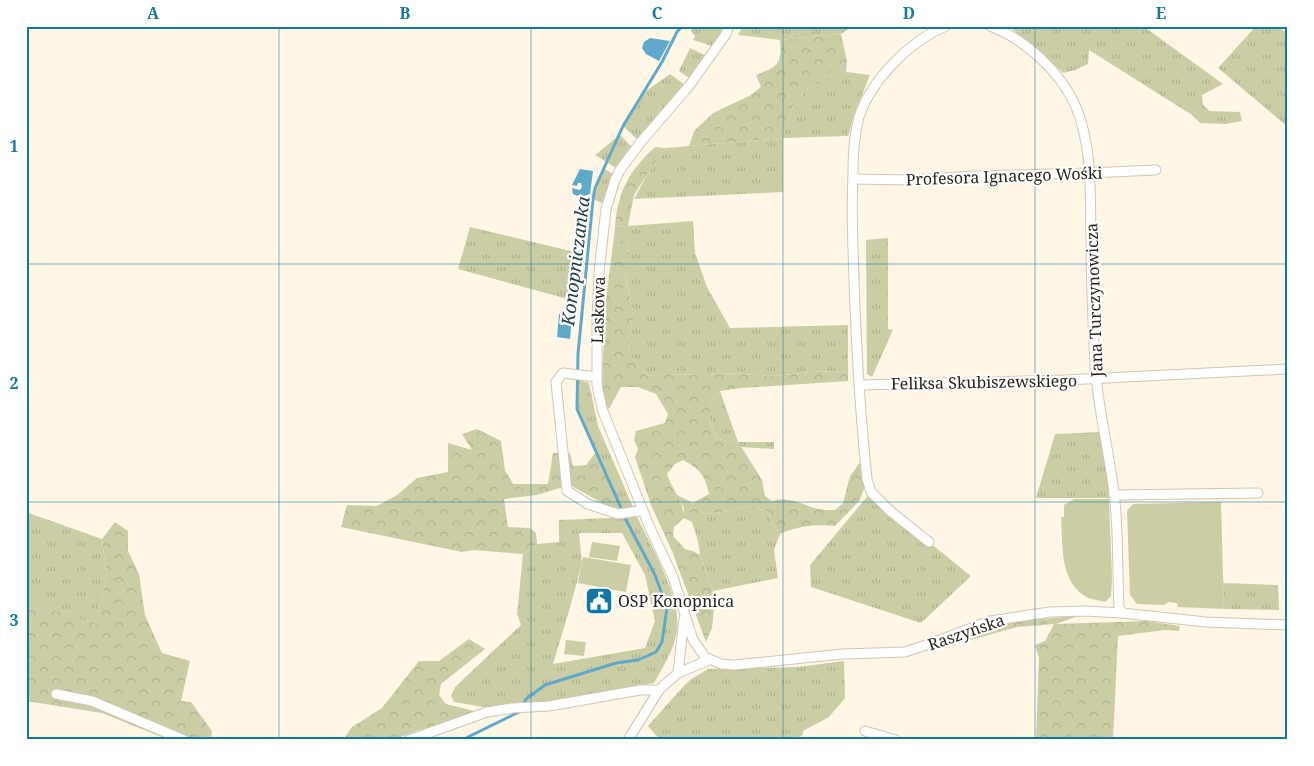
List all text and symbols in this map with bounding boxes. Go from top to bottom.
text: A [147,2,160,24]
text: B [400,2,411,24]
text: C [652,2,663,24]
text: D [903,2,915,24]
text: E [1156,2,1166,24]
text: 1 [9,135,19,157]
street label: Profesora Ignacego Wośki [905,162,1103,190]
water label: Konopniczanka [555,194,595,328]
street label: Jana Turczynowicza [1080,222,1108,379]
street label: Laskowa [586,276,610,344]
street label: Feliksa Skubiszewskiego [891,369,1077,395]
text: 2 [9,372,19,394]
public building icon: OSP Konopnica [584,586,614,616]
place label: OSP Konopnica [618,590,734,612]
text: 3 [9,609,19,631]
street label: Raszyńska [925,609,1007,655]

